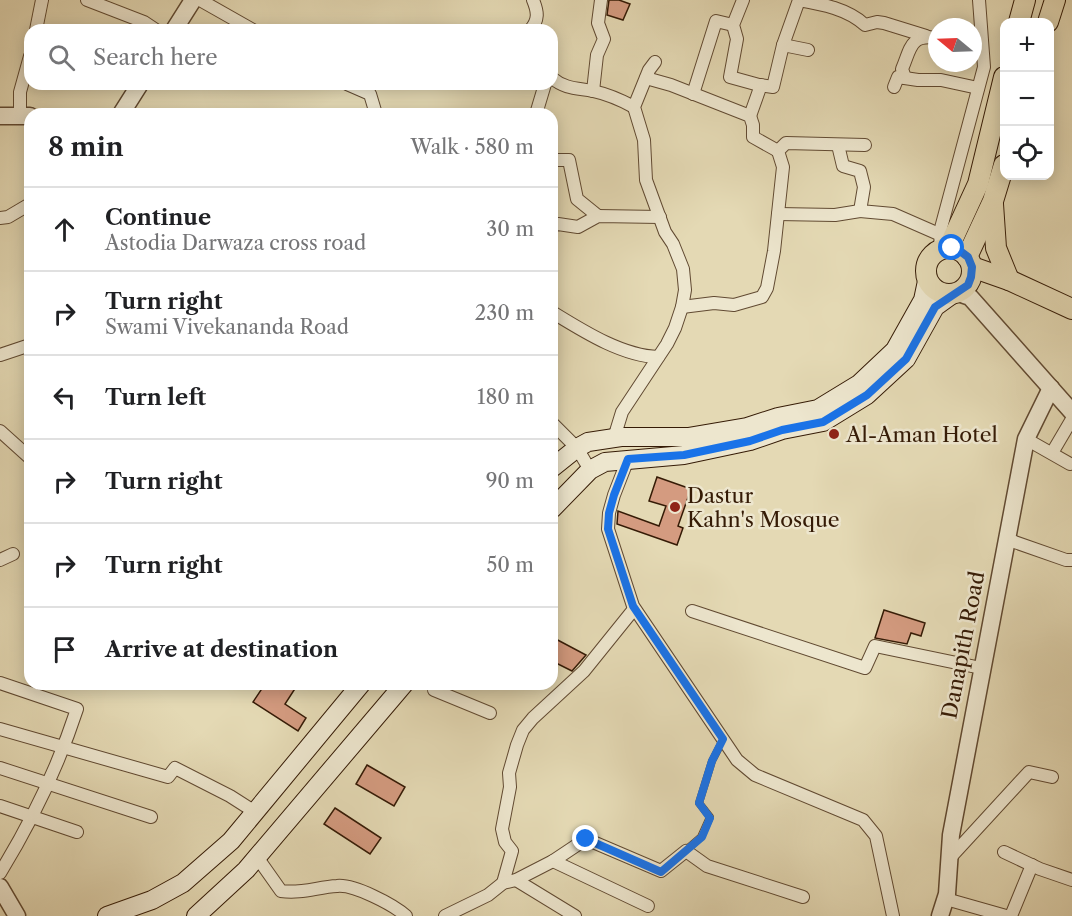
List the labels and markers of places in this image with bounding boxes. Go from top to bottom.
place label: Al-Aman Hotel [845,422,998,447]
marker: Al-Aman Hotel [827,427,841,441]
place label: Dastur Kahn's Mosque [687,483,840,532]
marker: Dastur Kahn's Mosque [668,500,682,514]

